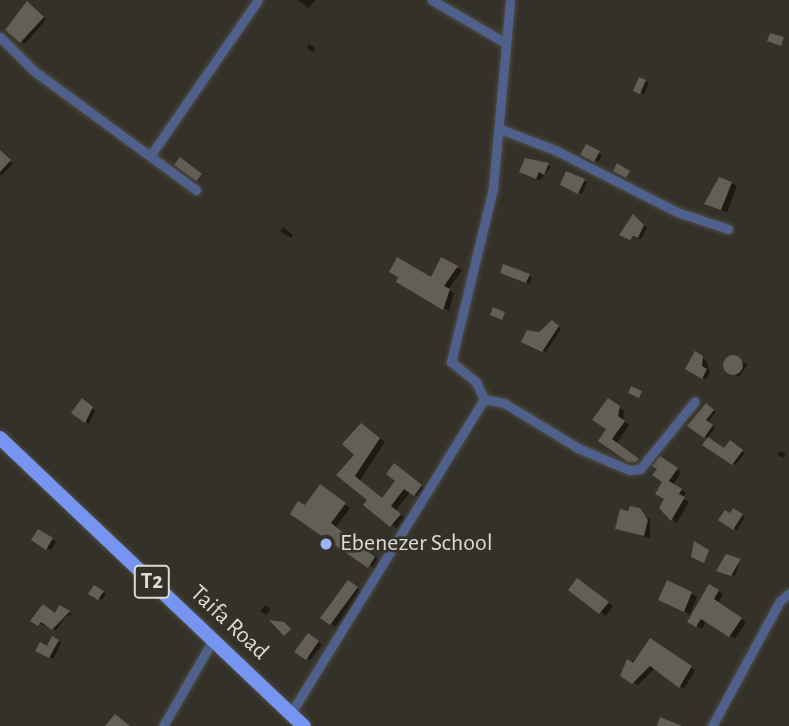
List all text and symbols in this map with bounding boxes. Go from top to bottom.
place label: Ebenezer School [340,530,493,558]
marker: Ebenezer School [318,536,334,552]
road number: T2 [133,562,171,602]
street label: Taifa Road [184,579,274,667]

